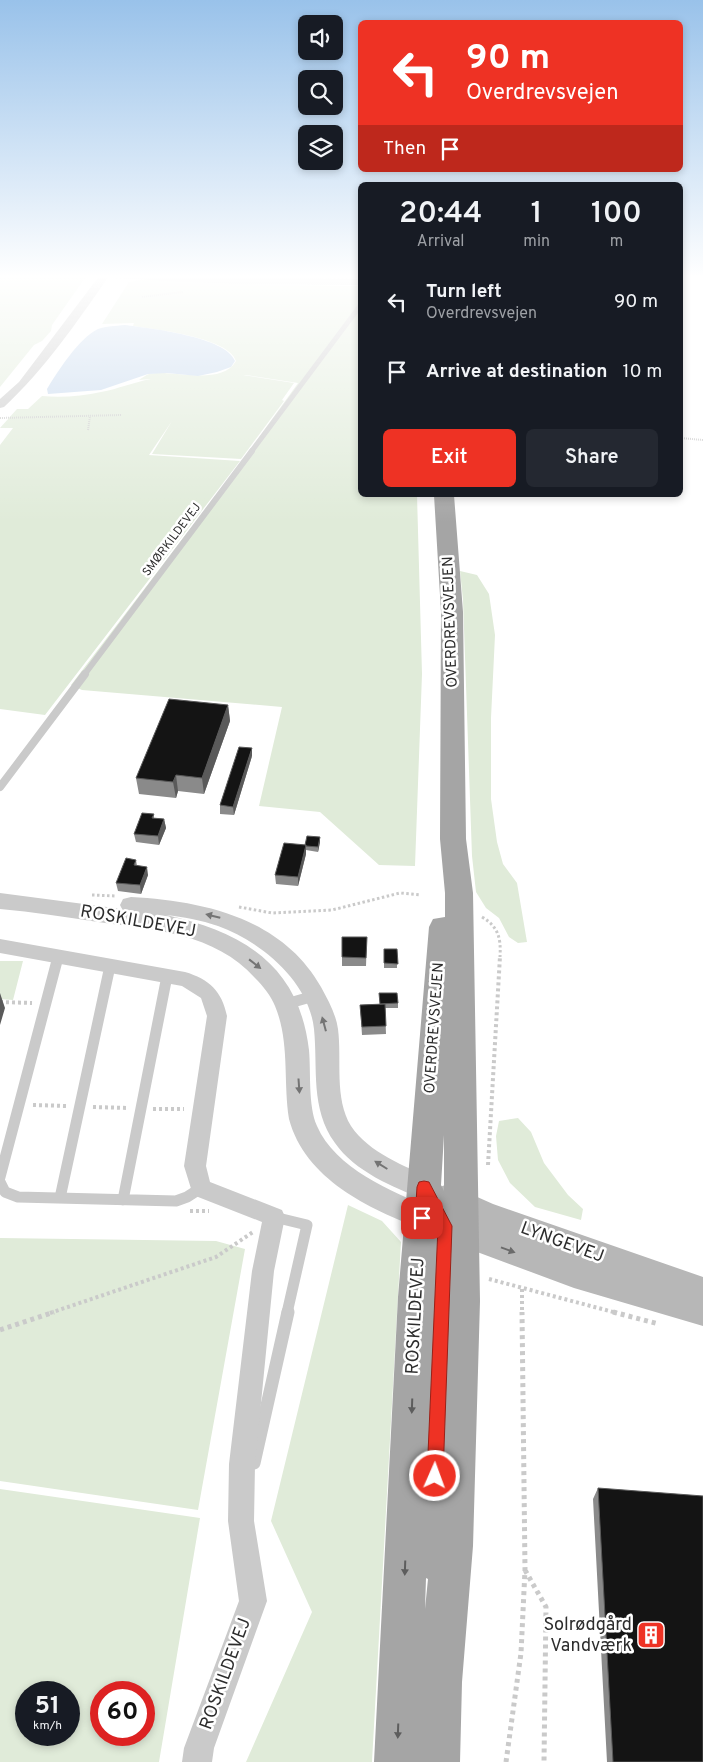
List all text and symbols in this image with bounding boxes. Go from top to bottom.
map controls [298,15,343,170]
button: sound [298,15,343,60]
text: 90 m [466,37,550,81]
icon: left [383,40,448,105]
button: search [298,70,343,115]
text: Overdrevsvejen [466,80,619,107]
button: layers [298,125,343,170]
icon: arrive [436,135,464,163]
text: Then [383,137,426,161]
text: 20:44 [399,196,482,233]
text: 1 [531,196,543,233]
text: 100 [591,196,642,233]
text: Arrival [417,232,465,252]
text: min [523,232,550,252]
text: m [610,232,623,252]
text: Turn left [426,280,502,304]
icon: left [383,288,411,316]
text: 90 m [614,290,658,314]
text: Overdrevsvejen [426,304,537,324]
icon: arrive [383,358,411,386]
text: Arrive at destination [426,360,607,384]
text: 10 m [622,360,662,384]
button: Exit [383,429,516,487]
button: Share [526,429,658,487]
street label: SMØRKILDEVEJ [139,500,205,580]
street label: OVERDREVSVEJEN [439,556,463,688]
street label: ROSKILDEVEJ [78,900,198,944]
one-way arrow [206,912,221,920]
one-way arrow [249,958,262,969]
street label: OVERDREVSVEJEN [421,962,449,1094]
one-way arrow [320,1016,328,1032]
one-way arrow [296,1079,304,1095]
one-way arrow [374,1160,387,1169]
pin [401,1197,443,1239]
icon: arrive [408,1204,436,1232]
street label: LYNGEVEJ [517,1217,607,1269]
one-way arrow [500,1247,515,1254]
street label: ROSKILDEVEJ [401,1257,431,1375]
one-way arrow [407,1398,415,1414]
position arrow [408,1449,460,1501]
one-way arrow [401,1561,409,1577]
place label: Solrødgård Vandværk [544,1614,632,1658]
street label: ROSKILDEVEJ [195,1615,257,1733]
building icon: Solrødgård Vandværk [636,1620,666,1650]
speed limit sign: 60 [90,1681,155,1746]
text: 51 [35,1691,60,1723]
text: km/h [33,1718,62,1734]
one-way arrow [394,1723,402,1739]

